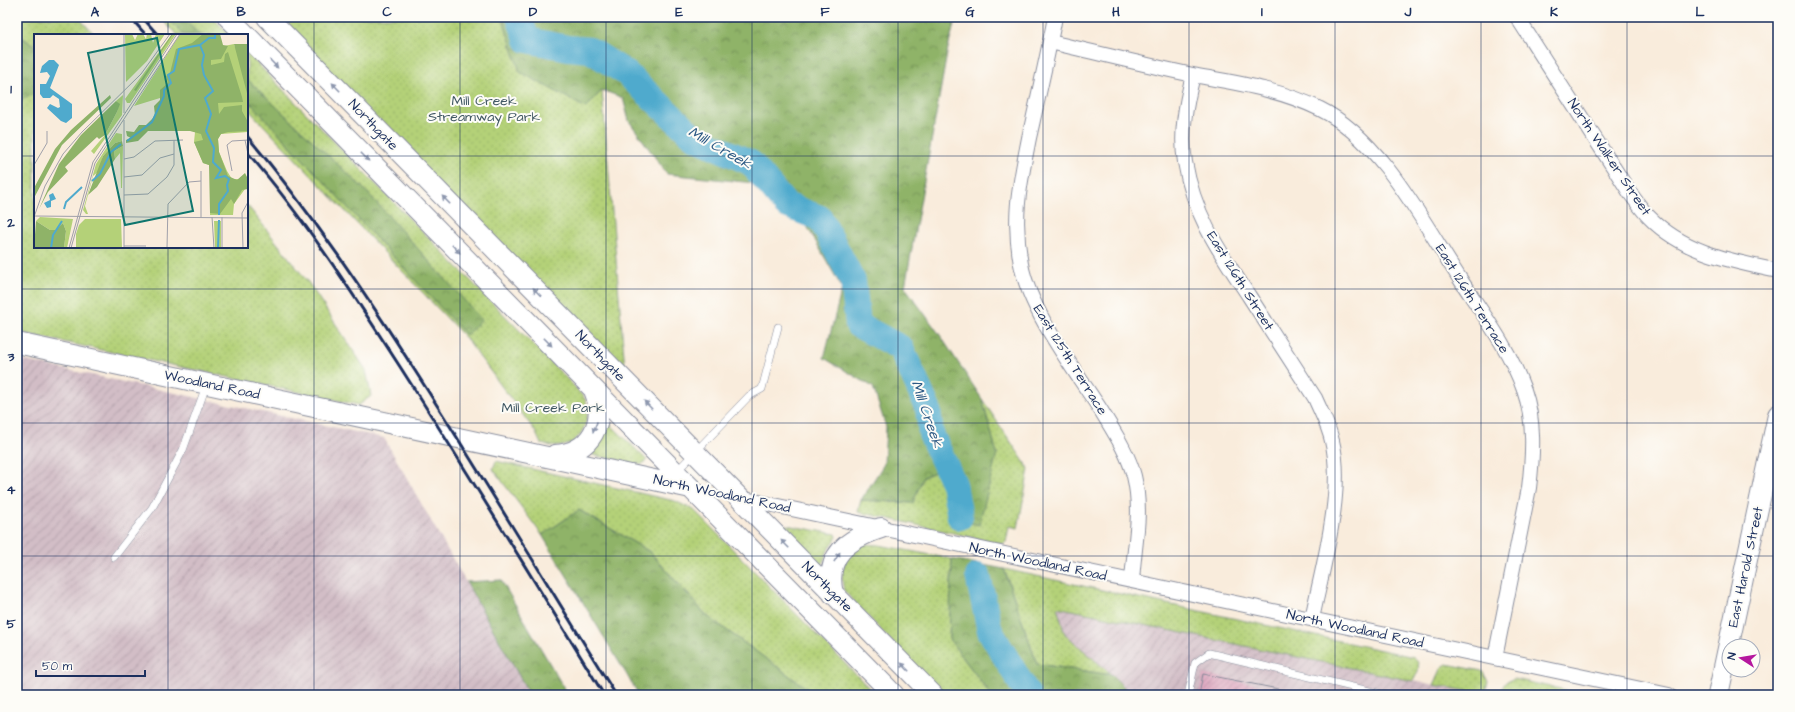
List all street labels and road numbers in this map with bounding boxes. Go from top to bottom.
street label: North Walker Street [1562,94,1656,220]
street label: Northgate [343,95,403,155]
street label: East 126th Street [1201,228,1279,335]
street label: East 126th Terrace [1430,240,1514,358]
street label: East 125th Terrace [1028,301,1112,419]
street label: Northgate [570,326,630,386]
street label: Woodland Road [162,365,262,405]
street label: North Woodland Road [651,470,793,518]
street label: East Harold Street [1723,504,1769,629]
street label: North Woodland Road [967,538,1109,586]
street label: Northgate [797,557,857,617]
street label: North Woodland Road [1284,605,1426,653]

